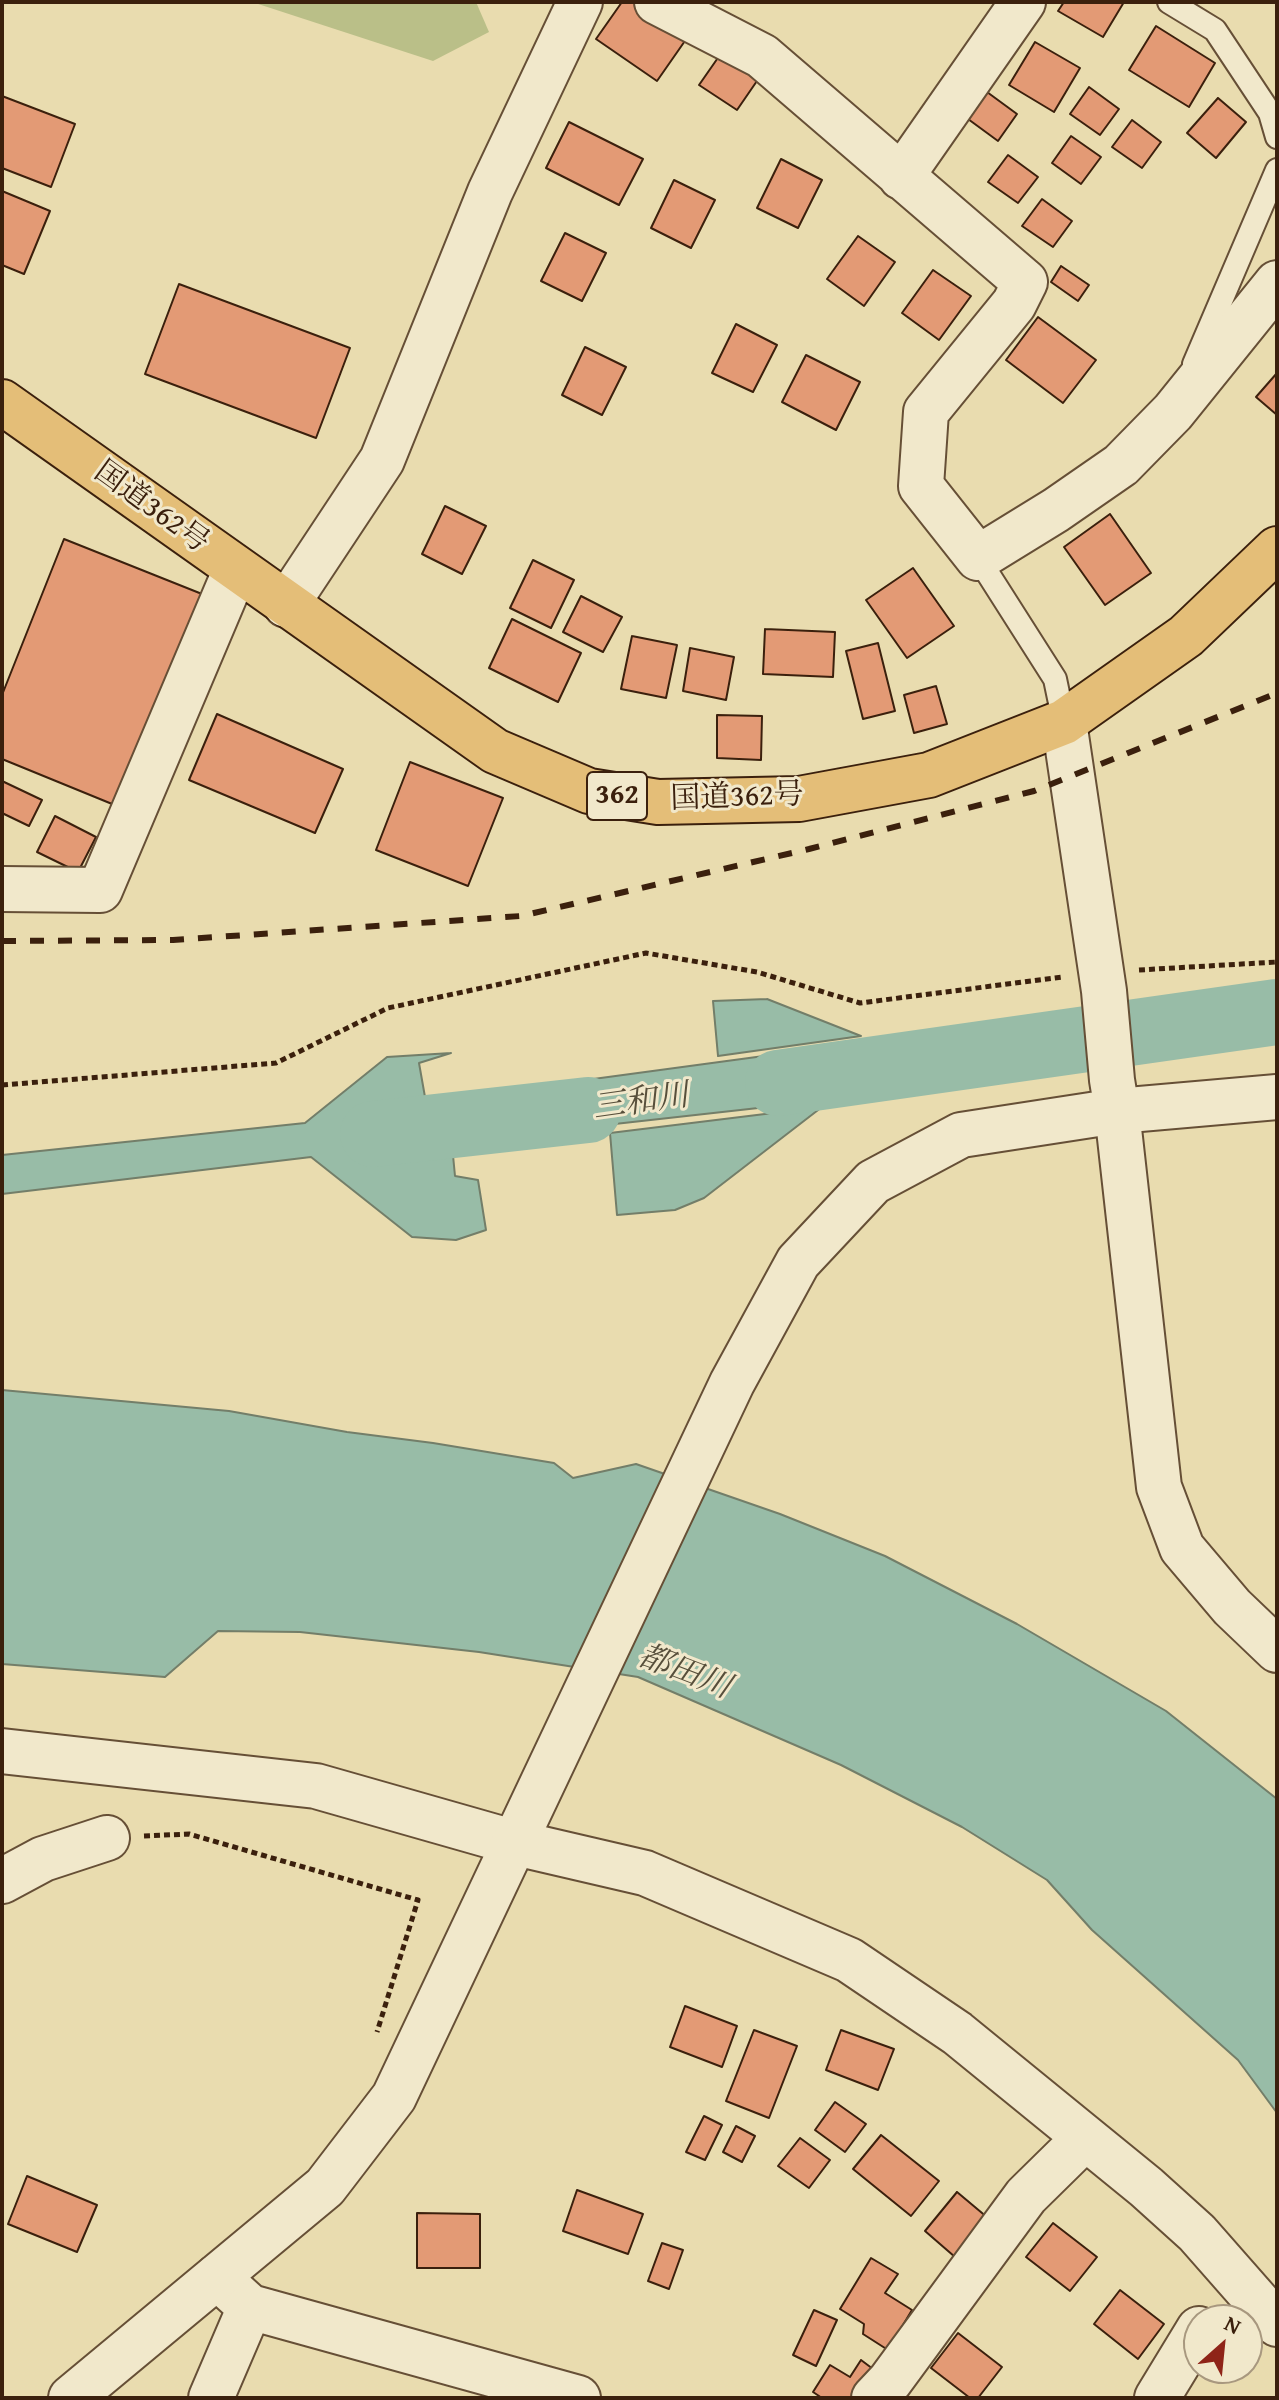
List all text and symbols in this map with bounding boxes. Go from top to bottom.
street label: 国道362号 [86,454,216,562]
road number: 362 [587,772,647,820]
street label: 国道362号 [670,778,804,818]
water label: 三和川 [591,1077,691,1129]
water label: 都田川 [632,1638,736,1708]
north arrow [1183,2304,1263,2384]
text: N [1219,2307,1247,2342]

